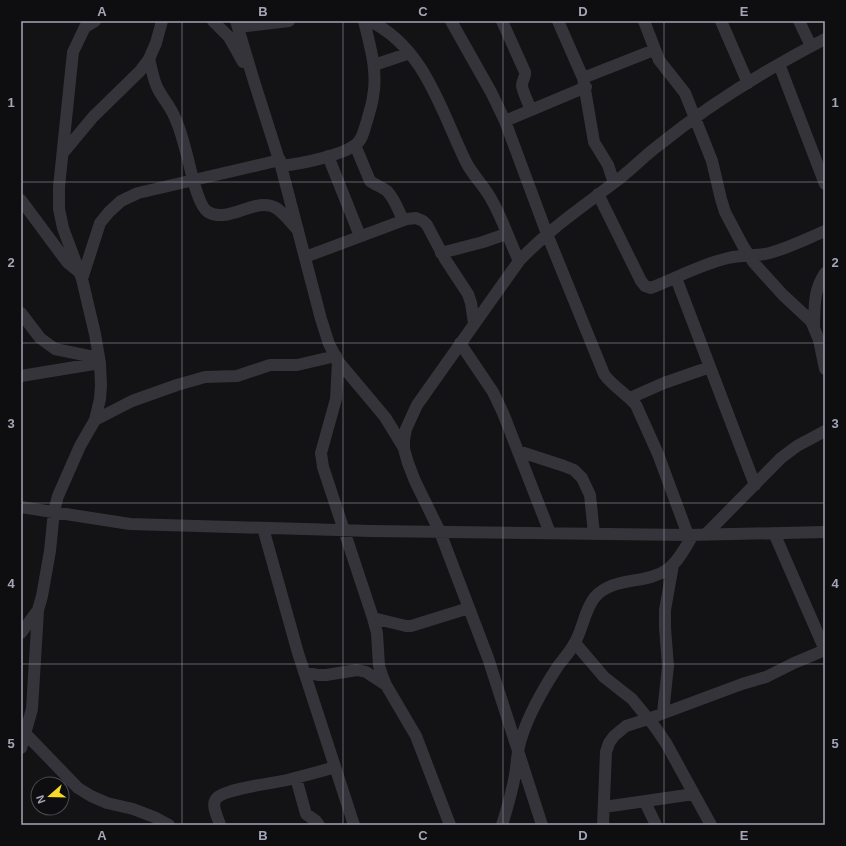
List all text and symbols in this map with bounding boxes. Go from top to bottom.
text: A [97,4,107,19]
text: B [258,4,268,19]
text: C [418,4,428,19]
text: D [578,4,588,19]
text: E [740,4,749,19]
text: 1 [7,95,15,110]
text: 1 [831,95,839,110]
text: 2 [7,255,15,270]
text: 2 [831,255,839,270]
text: 3 [7,416,15,431]
text: 3 [831,416,839,431]
text: 4 [7,576,15,591]
text: 4 [831,576,839,591]
text: 5 [7,736,15,751]
text: 5 [831,736,839,751]
north arrow [30,776,70,816]
text: N [34,794,48,805]
text: A [97,828,107,843]
text: B [258,828,268,843]
text: C [418,828,428,843]
text: D [578,828,588,843]
text: E [740,828,749,843]

